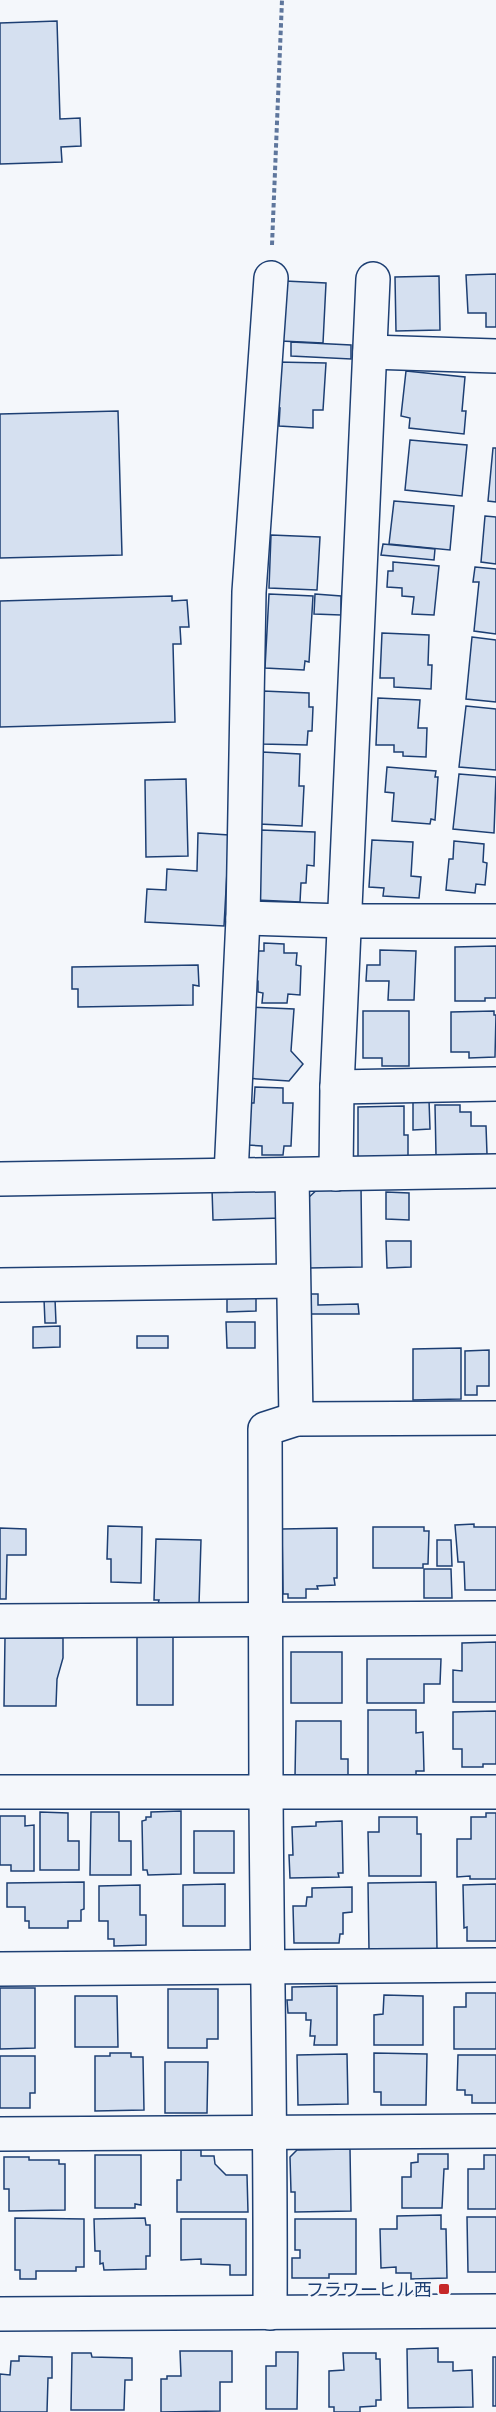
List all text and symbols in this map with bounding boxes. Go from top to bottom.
place label: フラワーヒル西 [306,2279,432,2300]
marker: フラワーヒル西 [437,2282,451,2296]

